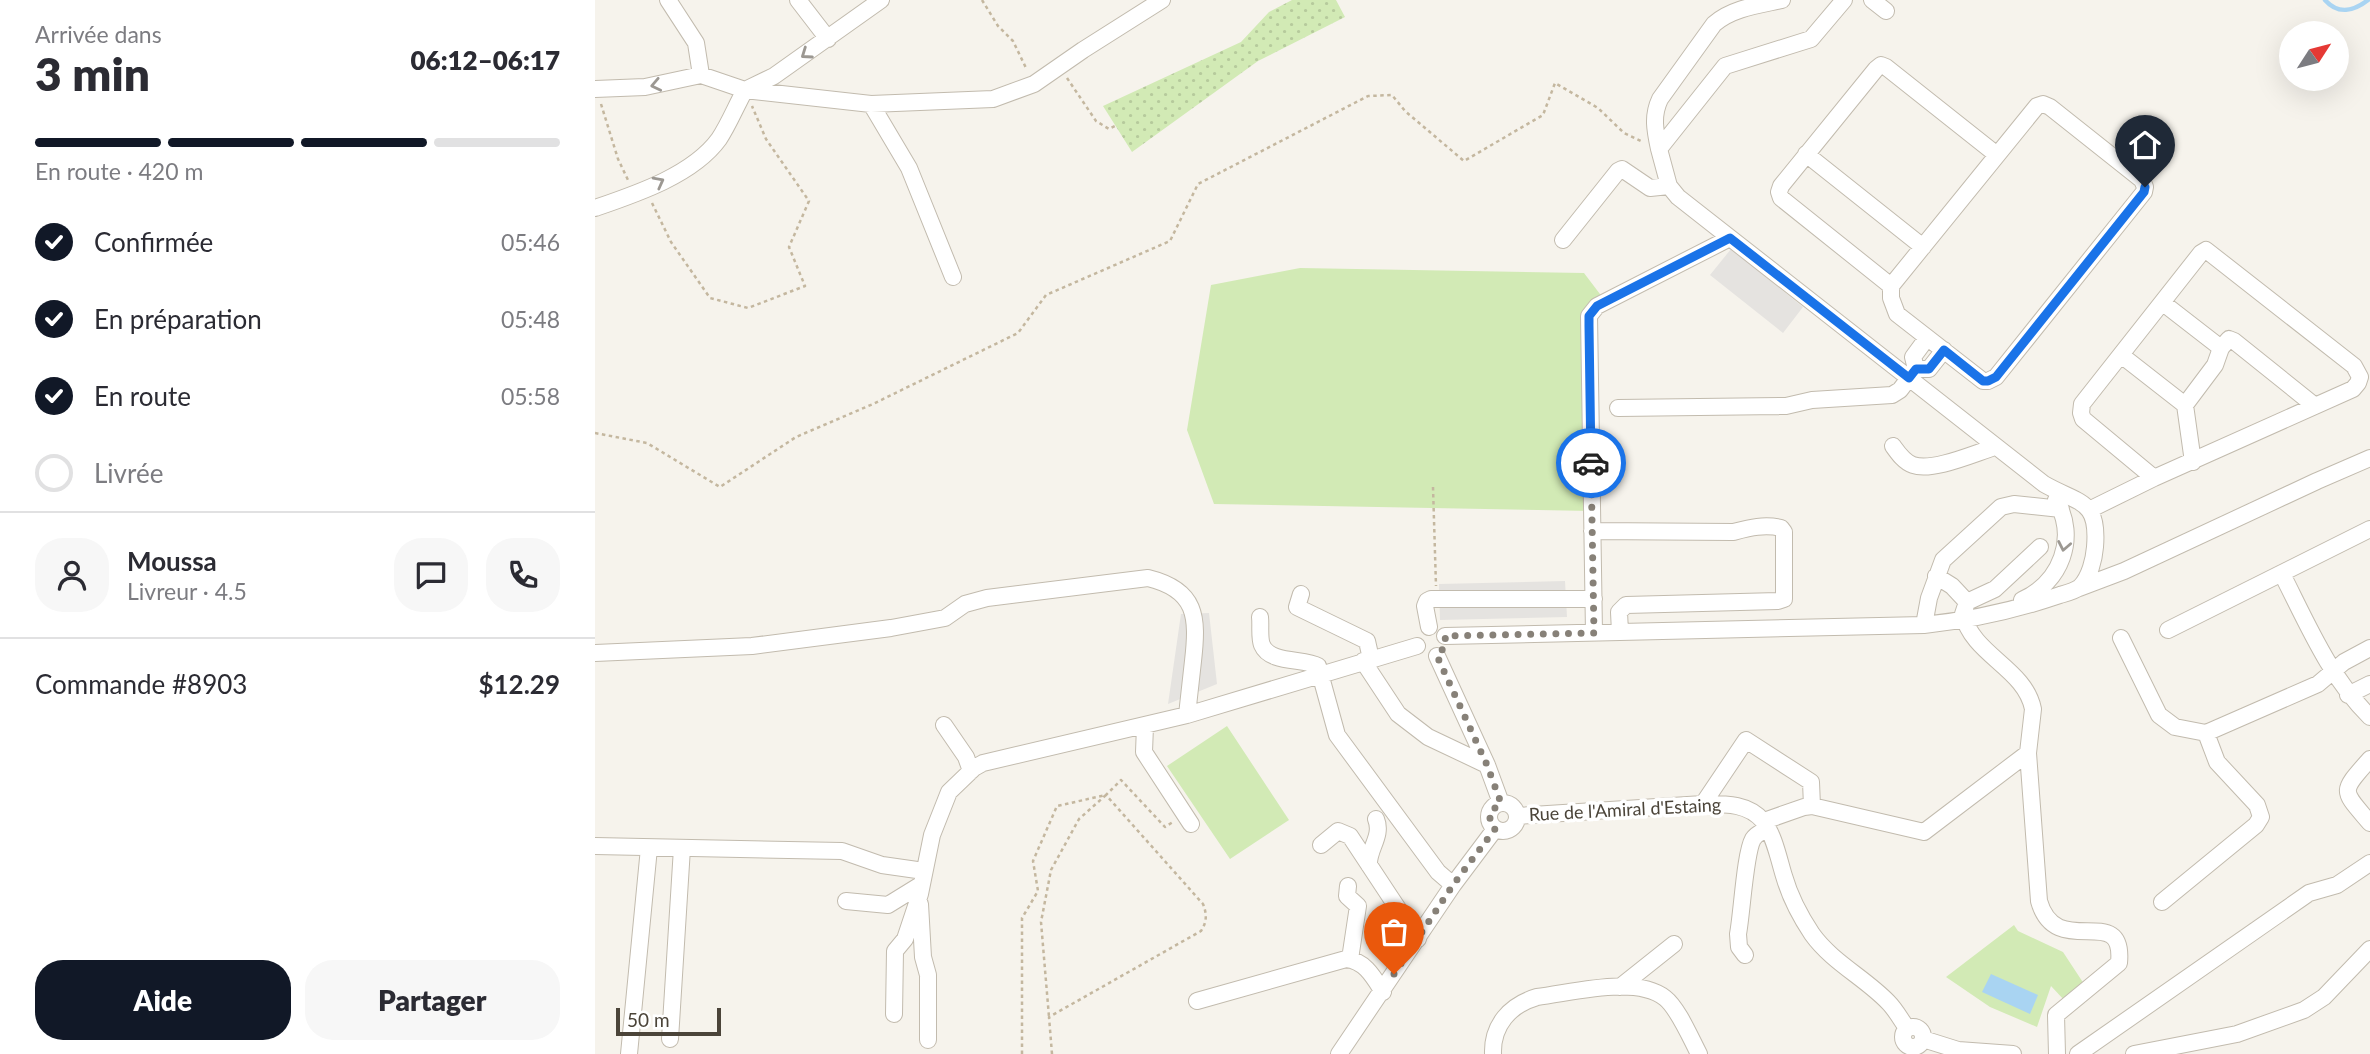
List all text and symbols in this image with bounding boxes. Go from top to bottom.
text: Arrivée dans [35,20,162,48]
north arrow [2279,21,2349,91]
map controls [2279,21,2349,91]
text: 06:12–06:17 [410,44,560,76]
text: 3 min [35,46,150,101]
one-way arrow [801,46,814,58]
one-way arrow [650,76,662,91]
pin [2115,115,2175,187]
icon: home [2126,126,2164,164]
text: En route · 420 m [35,157,203,185]
one-way arrow [652,177,664,191]
icon: check [35,223,73,261]
text: Confirmée [94,226,213,258]
text: 05:46 [501,228,560,256]
icon: check [35,300,73,338]
text: En préparation [94,303,262,335]
text: 05:48 [501,305,560,333]
icon: check [35,377,73,415]
text: En route [94,380,191,412]
text: 05:58 [501,382,560,410]
courier [1556,428,1626,498]
icon: car [1572,444,1610,482]
text: Livrée [94,457,163,489]
button: person [35,538,109,612]
button: chat [394,538,468,612]
button: phone [486,538,560,612]
one-way arrow [2058,540,2073,552]
text: Moussa [127,545,217,577]
text: Livreur · 4.5 [127,577,247,605]
text: Commande #8903 [35,668,247,700]
text: $12.29 [478,668,560,700]
street label: Rue de l'Amiral d'Estaing [1528,793,1722,825]
pin [1364,902,1424,974]
icon: bag [1375,913,1413,951]
button: Aide [35,960,291,1040]
button: Partager [305,960,560,1040]
scale bar [616,1005,721,1037]
text: 50 m [627,1008,670,1031]

